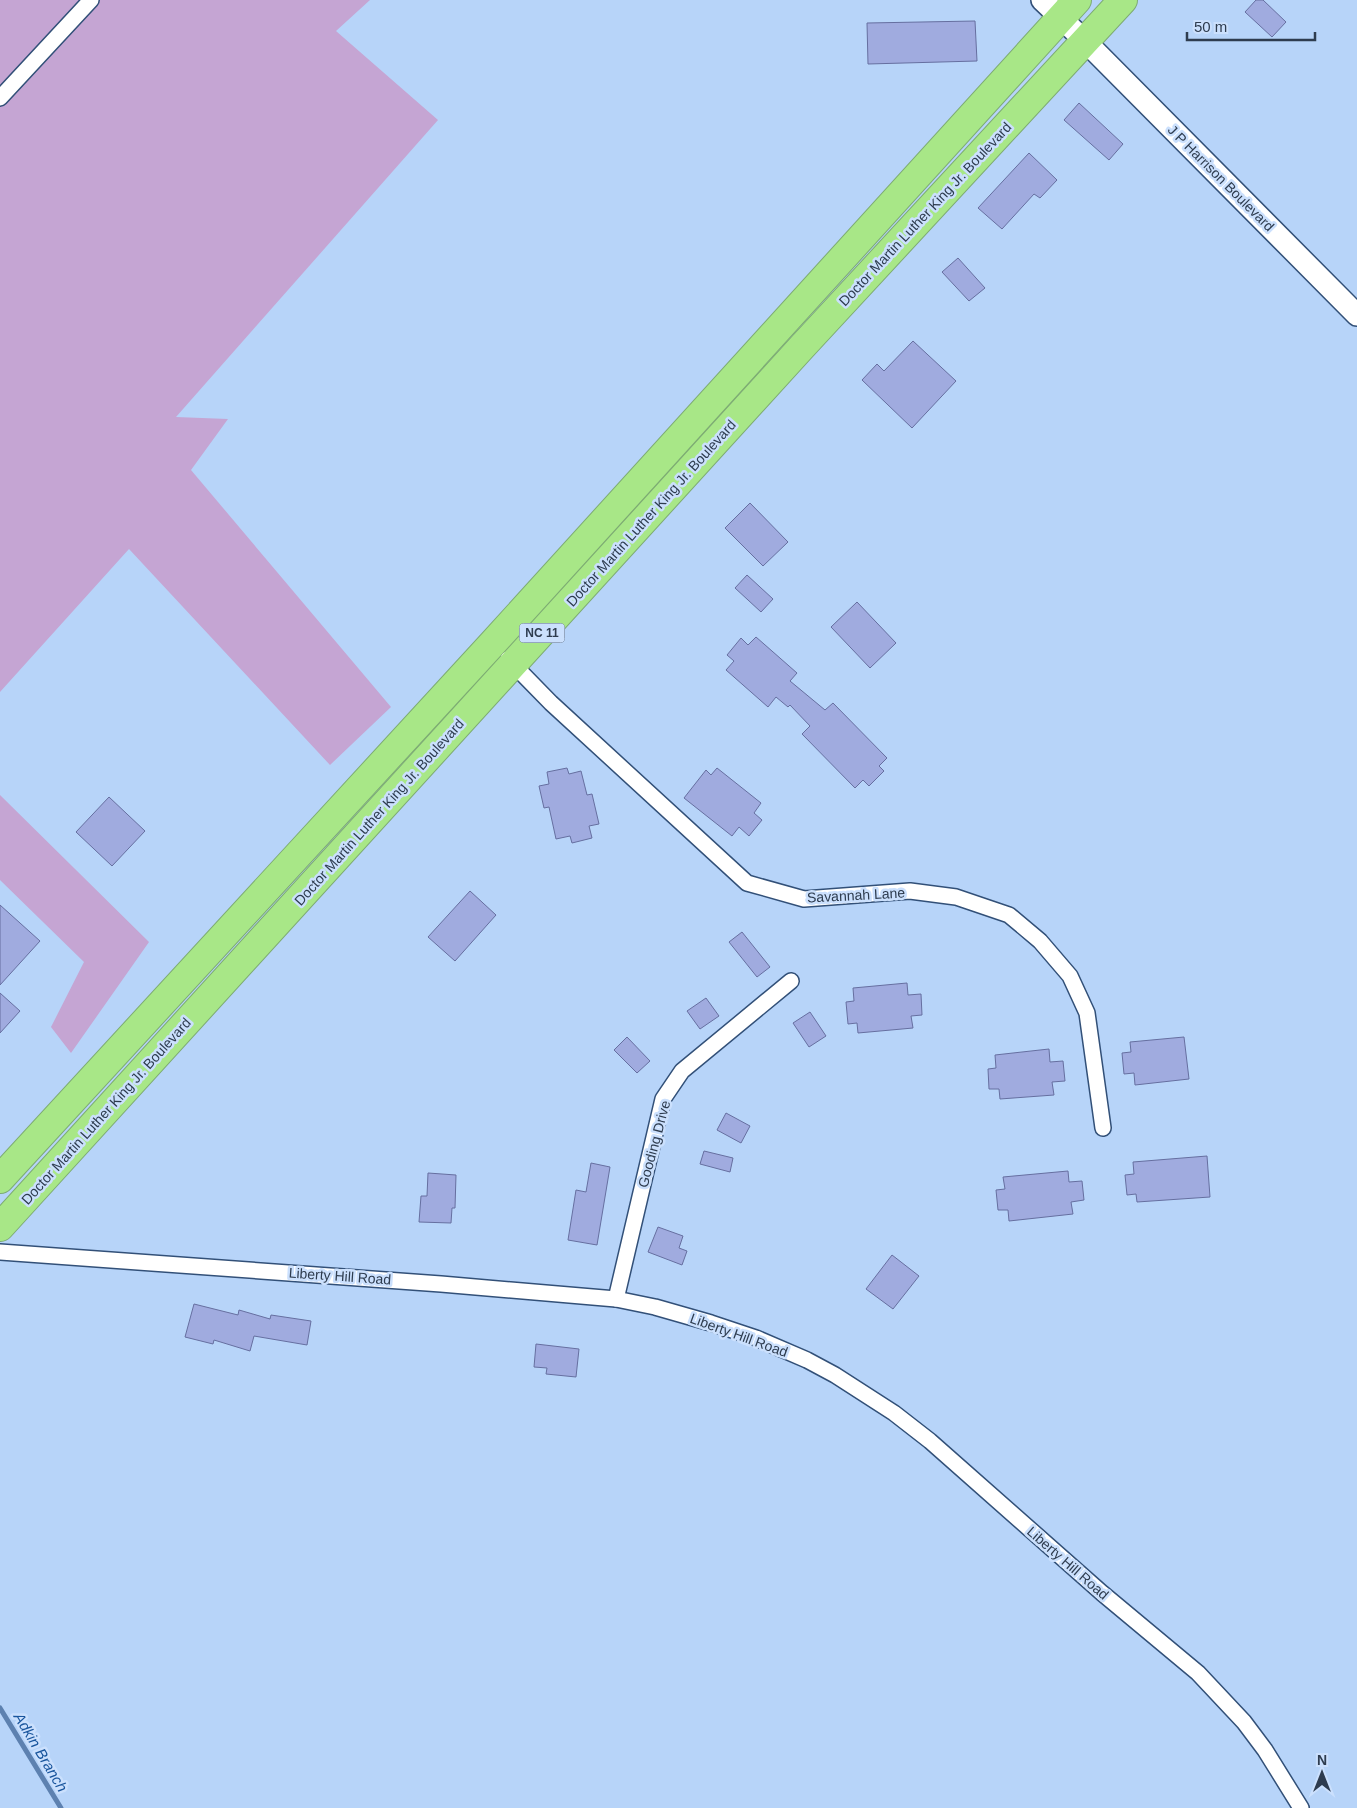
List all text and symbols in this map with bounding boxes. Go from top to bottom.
scale bar [1187,10,1314,42]
text: 50 m [1194,18,1227,35]
street label: Doctor Martin Luther King Jr. Boulevard [836,119,1014,309]
street label: J P Harrison Boulevard [1165,122,1277,234]
street label: Doctor Martin Luther King Jr. Boulevard [563,417,739,609]
road number: NC 11 [520,624,564,642]
street label: Doctor Martin Luther King Jr. Boulevard [291,716,467,908]
street label: Savannah Lane [807,884,906,906]
street label: Doctor Martin Luther King Jr. Boulevard [18,1015,194,1207]
street label: Gooding Drive [635,1099,673,1189]
street label: Liberty Hill Road [288,1264,392,1288]
street label: Liberty Hill Road [688,1310,790,1360]
street label: Liberty Hill Road [1024,1523,1112,1603]
water label: Adkin Branch [10,1709,71,1795]
north arrow [1297,1748,1347,1798]
text: N [1317,1752,1327,1768]

